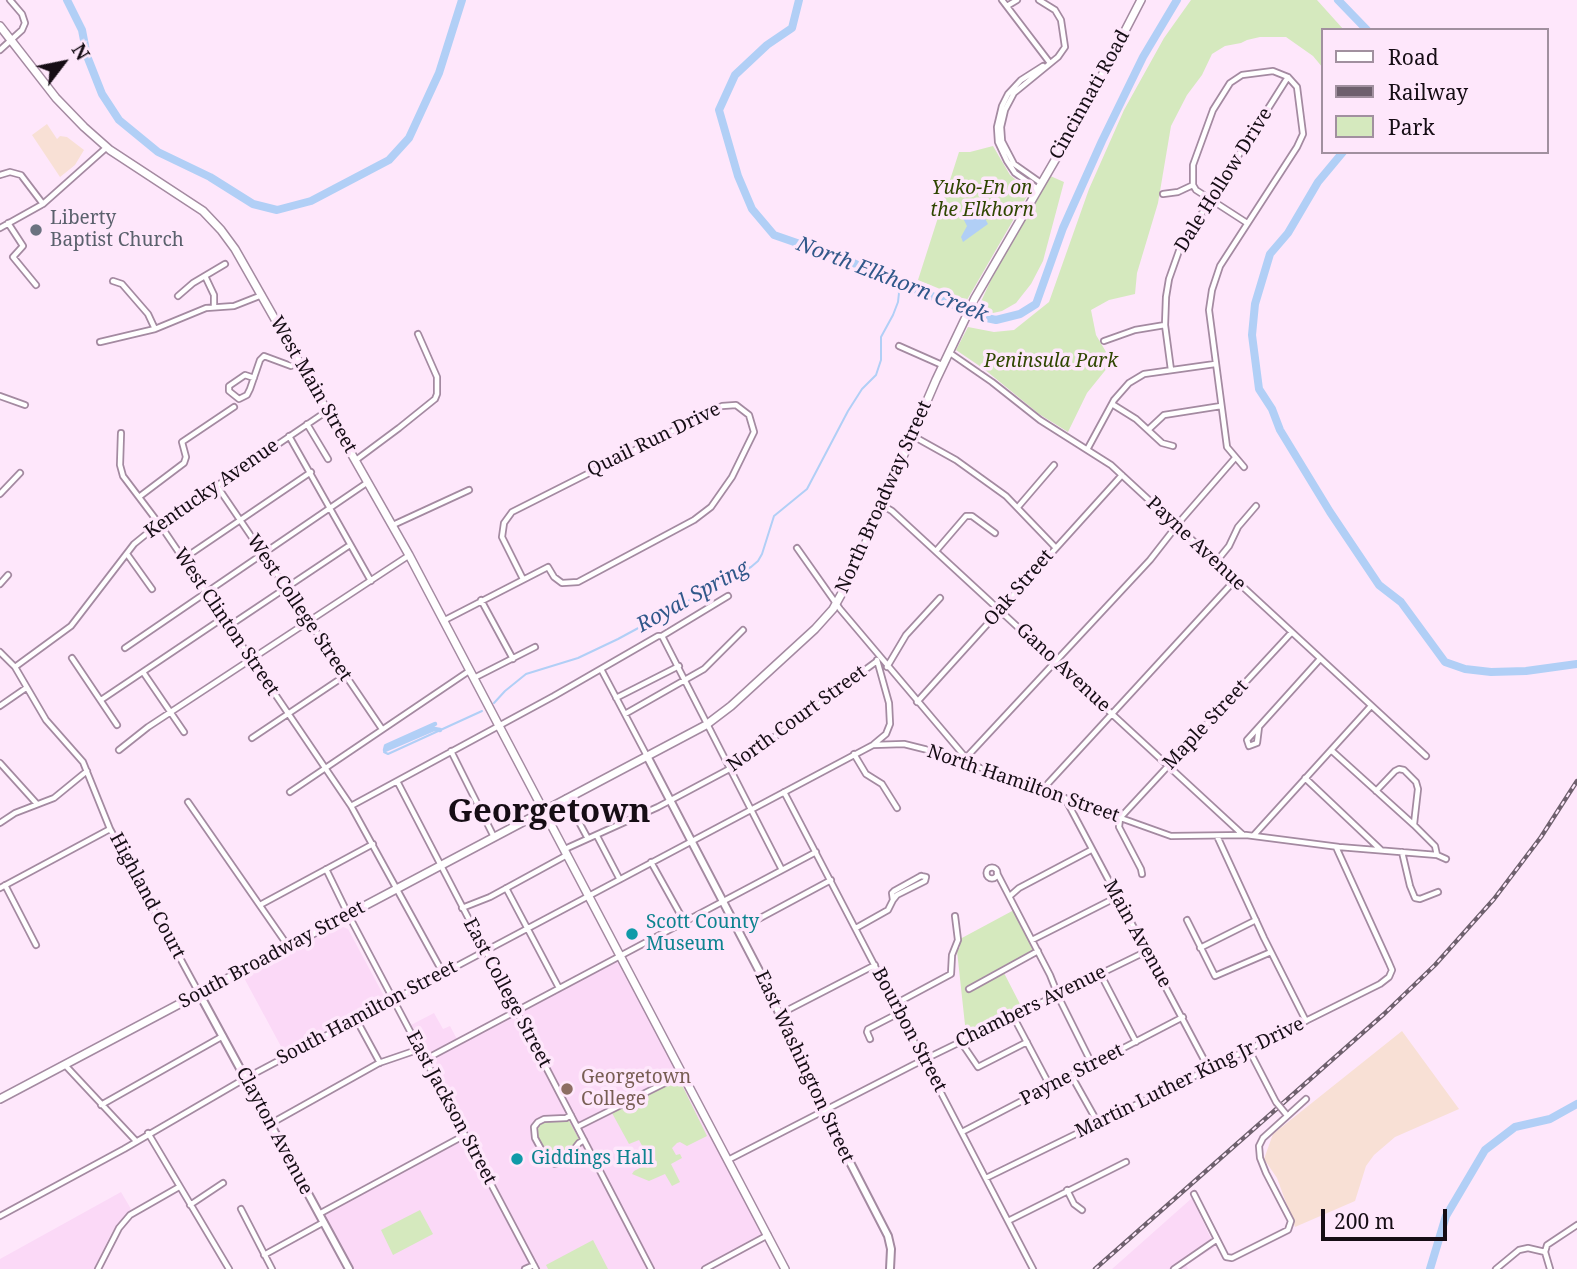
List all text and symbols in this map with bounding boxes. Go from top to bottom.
street label: Cincinnati Road [1045,26,1135,164]
north arrow [28,28,98,98]
legend [1322,28,1549,154]
text: N [66,39,96,65]
text: Road [1388,43,1439,71]
text: Railway [1388,78,1468,106]
street label: Dale Hollow Drive [1170,104,1278,256]
text: Park [1388,113,1435,141]
park label: Yuko-En on the Elkhorn [930,178,1034,222]
place label: Liberty Baptist Church [50,208,184,252]
marker: Liberty Baptist Church [28,222,44,238]
water label: North Elkhorn Creek [793,232,991,328]
street label: West Main Street [265,313,361,457]
park label: Peninsula Park [984,351,1118,373]
street label: North Broadway Street [831,397,937,597]
street label: Quail Run Drive [584,398,724,482]
street label: Kentucky Avenue [141,434,283,544]
street label: Payne Avenue [1141,492,1251,596]
street label: West College Street [241,530,357,686]
street label: West Clinton Street [168,544,284,700]
street label: Oak Street [980,545,1058,631]
water label: Royal Spring [632,556,754,638]
street label: Gano Avenue [1011,619,1115,717]
street label: North Court Street [723,661,871,777]
street label: Maple Street [1159,675,1253,775]
street label: North Hamilton Street [924,740,1122,828]
district label: Georgetown [447,793,651,833]
street label: Highland Court [104,829,190,963]
street label: Main Avenue [1098,876,1176,992]
street label: South Broadway Street [175,896,369,1014]
place label: Scott County Museum [646,912,759,956]
street label: East College Street [458,915,556,1071]
marker: Scott County Museum [624,926,640,942]
street label: South Hamilton Street [273,956,461,1070]
street label: Chambers Avenue [952,961,1110,1053]
street label: Bourbon Street [867,964,951,1096]
street label: East Washington Street [750,967,858,1167]
street label: Martin Luther King Jr Drive [1072,1013,1308,1143]
street label: East Jackson Street [401,1027,501,1189]
street label: Payne Street [1017,1039,1127,1111]
street label: Clayton Avenue [231,1063,317,1199]
place label: Georgetown College [581,1067,691,1111]
marker: Georgetown College [559,1081,575,1097]
place label: Giddings Hall [531,1148,654,1170]
marker: Giddings Hall [509,1151,525,1167]
scale bar [1325,1196,1451,1240]
text: 200 m [1334,1207,1395,1235]

